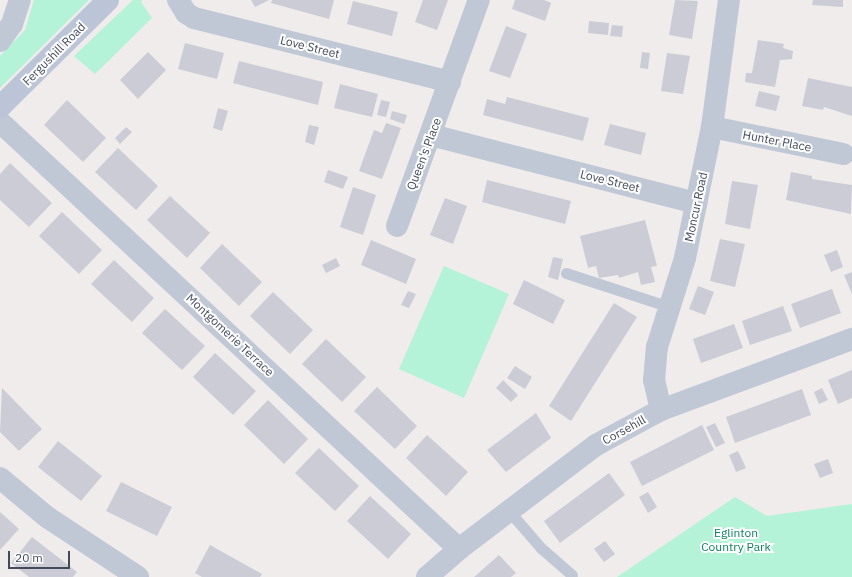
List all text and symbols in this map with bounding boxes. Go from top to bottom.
street label: Fergushill Road [20,20,88,88]
street label: Love Street [279,33,341,61]
street label: Queen's Place [404,116,444,192]
street label: Hunter Place [741,127,813,155]
street label: Love Street [579,167,641,195]
street label: Moncur Road [682,171,710,243]
street label: Montgomerie Terrace [183,291,277,379]
street label: Corsehill [600,412,648,448]
park label: Eglinton Country Park [701,526,771,554]
scale bar [10,543,72,569]
text: 20 m [15,550,43,565]

